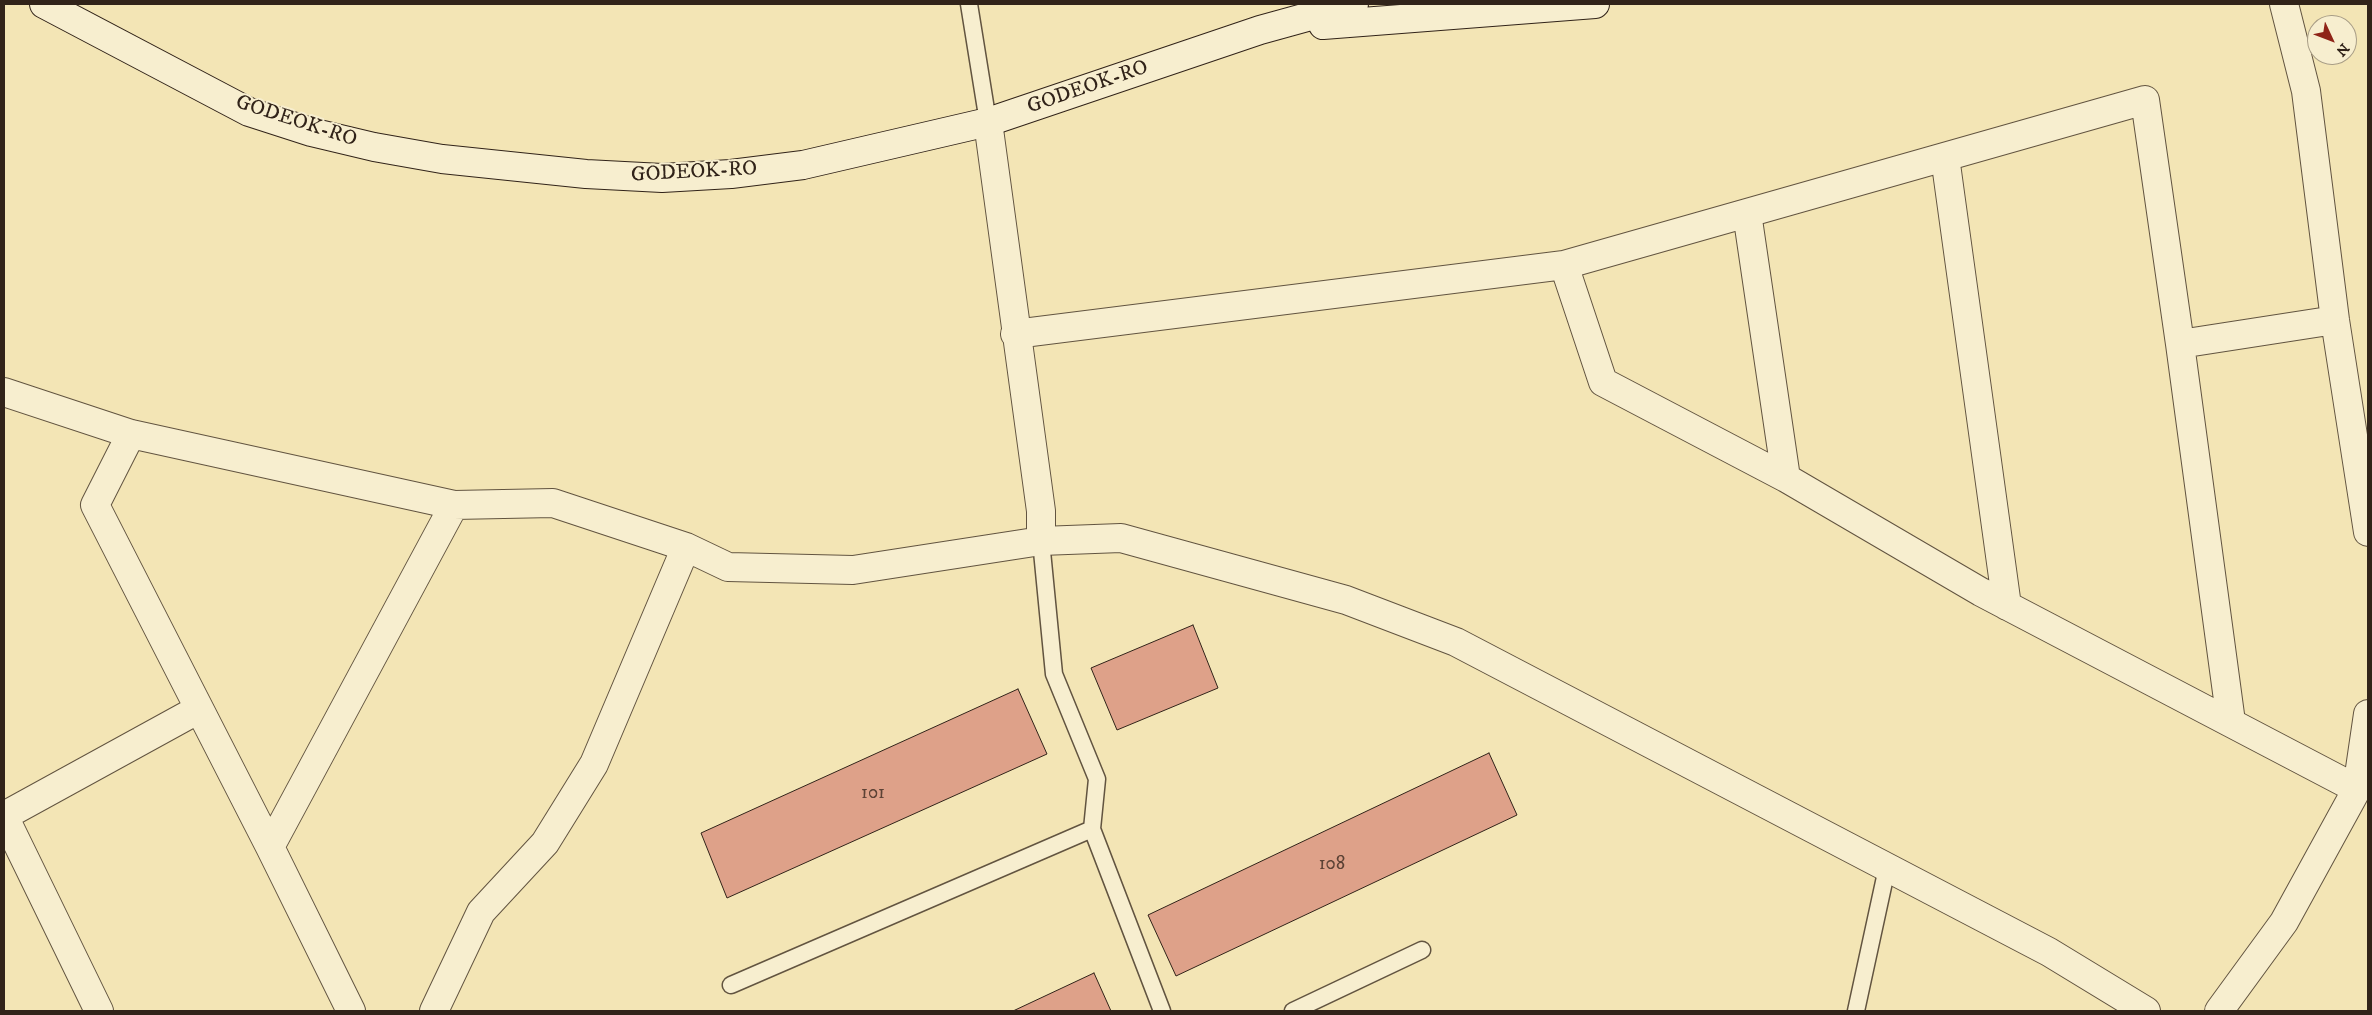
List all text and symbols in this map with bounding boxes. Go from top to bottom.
north arrow [2307,15,2357,65]
text: N [2332,39,2353,60]
street label: GODEOK-RO [1024,56,1152,120]
street label: GODEOK-RO [232,91,360,153]
street label: GODEOK-RO [630,157,758,189]
house number: 101 [861,783,885,805]
house number: 108 [1319,854,1345,876]

